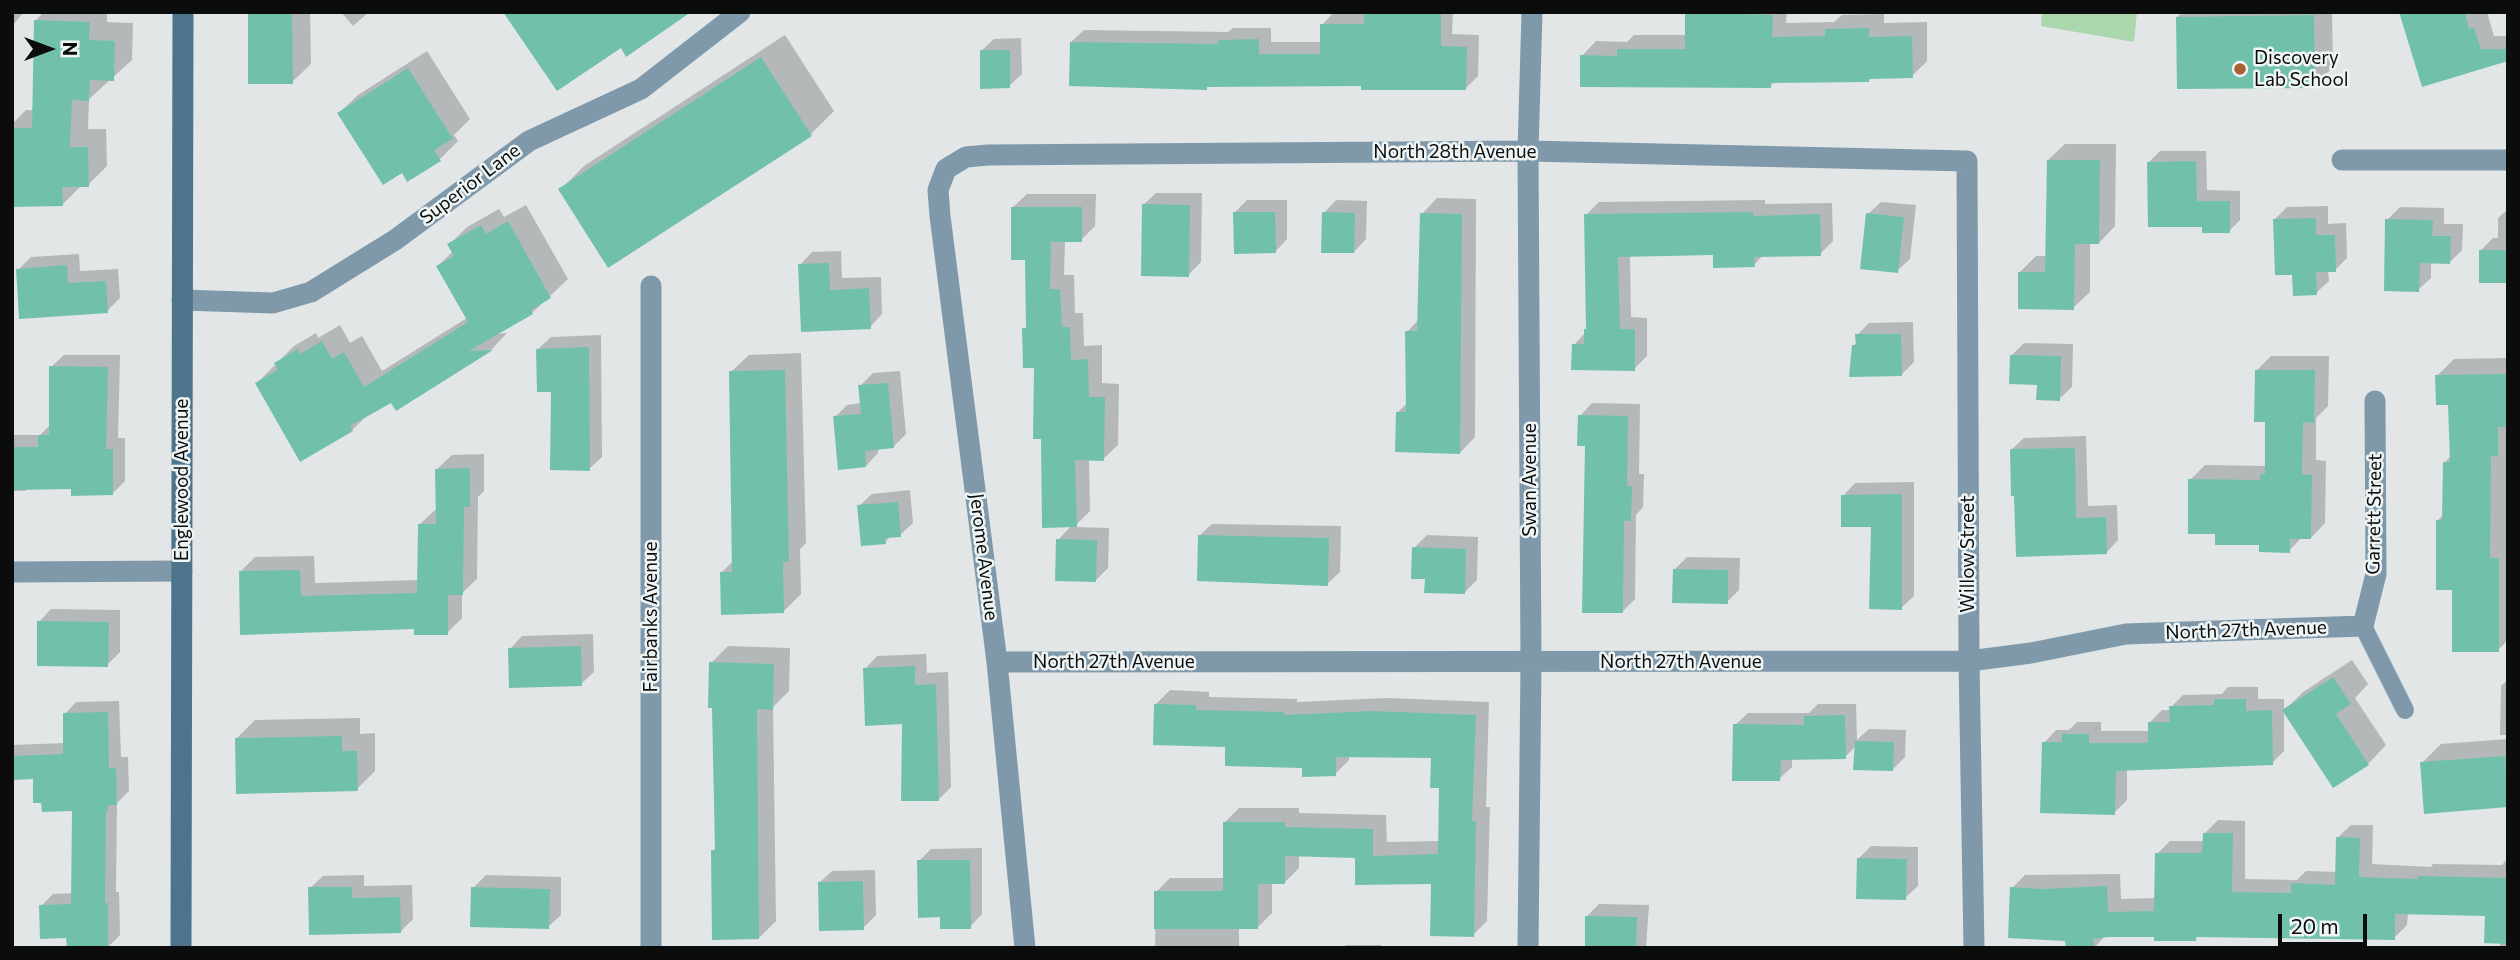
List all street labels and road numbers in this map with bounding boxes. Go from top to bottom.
street label: Superior Lane [415,139,525,229]
street label: North 28th Avenue [1373,141,1537,163]
street label: Englewood Avenue [171,399,193,561]
street label: Swan Avenue [1519,423,1541,537]
street label: Garrett Street [2362,453,2386,575]
street label: Jerome Avenue [965,492,1003,622]
street label: Willow Street [1957,495,1979,613]
street label: Fairbanks Avenue [640,542,662,692]
street label: North 27th Avenue [2165,616,2327,644]
street label: North 27th Avenue [1033,651,1195,673]
street label: North 27th Avenue [1600,651,1762,673]

